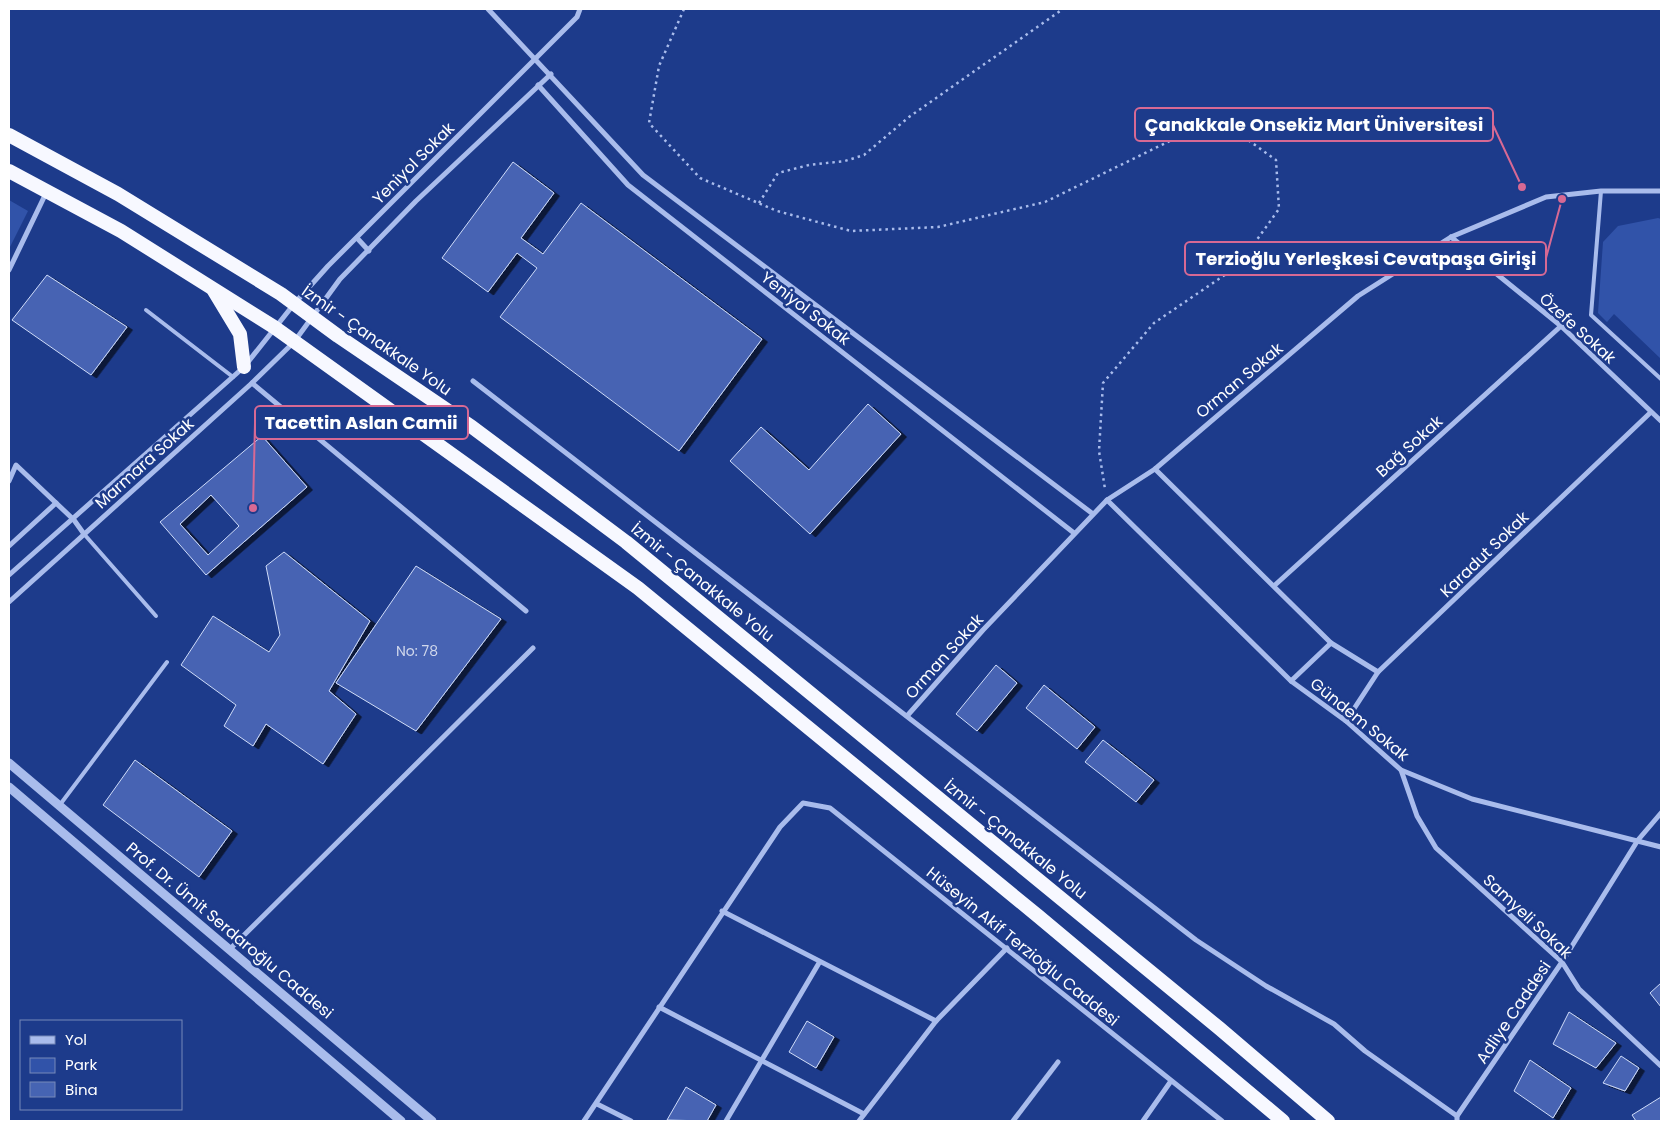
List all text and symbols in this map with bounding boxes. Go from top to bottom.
callout: Çanakkale Onsekiz Mart Üniversitesi [1135,108,1493,141]
text: Çanakkale Onsekiz Mart Üniversitesi [1145,112,1483,137]
street label: Yeniyol Sokak [367,117,460,210]
callout: Terzioğlu Yerleşkesi Cevatpaşa Girişi [1185,242,1546,275]
text: Terzioğlu Yerleşkesi Cevatpaşa Girişi [1196,246,1536,271]
street label: Yeniyol Sokak [756,266,856,351]
street label: İzmir - Çanakkale Yolu [297,280,456,401]
street label: Özefe Sokak [1534,288,1622,370]
street label: Orman Sokak [1191,337,1288,424]
callout: Tacettin Aslan Camii [255,406,468,439]
text: Tacettin Aslan Camii [264,410,458,435]
street label: Bağ Sokak [1371,410,1448,483]
street label: Marmara Sokak [90,412,199,514]
street label: Karadut Sokak [1435,506,1534,603]
street label: İzmir - Çanakkale Yolu [626,517,779,647]
street label: Orman Sokak [900,608,989,704]
house number: No: 78 [396,641,438,661]
street label: Gündem Sokak [1305,672,1415,767]
street label: İzmir - Çanakkale Yolu [939,774,1092,904]
street label: Prof. Dr. Ümit Serdaroğlu Caddesi [121,837,338,1024]
street label: Hüseyin Akif Terzioğlu Caddesi [921,861,1124,1031]
street label: Samyeli Sokak [1478,869,1578,964]
street label: Adliye Caddesi [1470,956,1556,1068]
legend [20,1020,182,1110]
text: Yol [65,1029,87,1050]
text: Park [65,1054,97,1075]
text: Bina [65,1079,98,1100]

